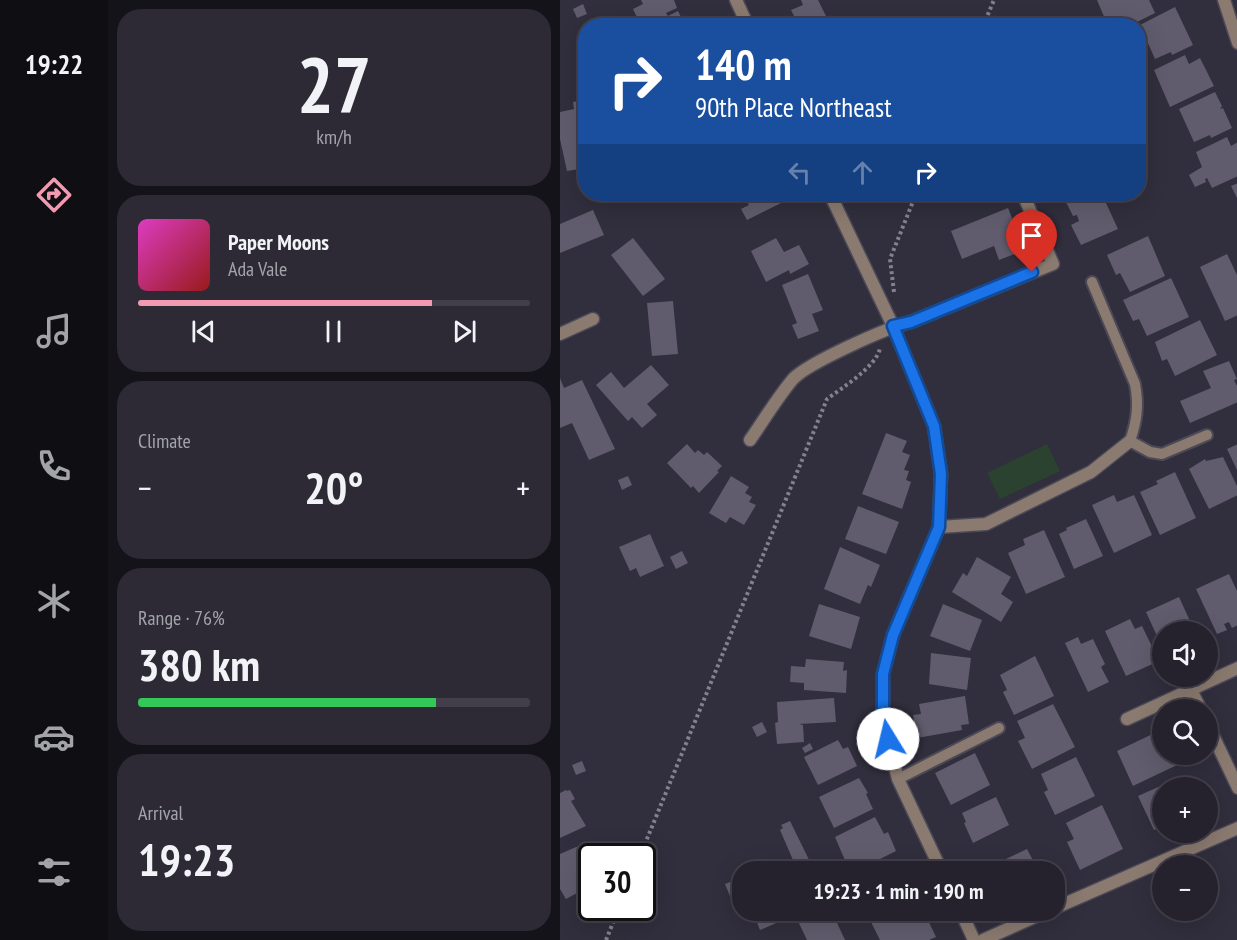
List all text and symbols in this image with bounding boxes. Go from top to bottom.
text: 27 [297,34,371,135]
text: 140 m [695,37,792,92]
icon: right [596,42,674,120]
text: 19:22 [25,47,83,81]
text: 90th Place Northeast [695,90,892,124]
text: km/h [316,124,352,150]
icon: left [783,156,816,189]
icon: ahead [846,156,879,189]
icon: right [909,156,942,189]
icon: directions [33,174,75,216]
pin [1006,210,1057,272]
icon: arrive [1015,219,1048,252]
text: Paper Moons [228,228,329,256]
text: Ada Vale [228,256,287,282]
icon: music [33,310,75,352]
icon: previous [187,315,220,348]
icon: pause [317,315,350,348]
icon: next [448,315,481,348]
text: Climate [138,428,191,454]
icon: phone [33,445,75,487]
text: 20° [304,458,364,516]
text: − [138,466,152,509]
text: + [516,466,530,509]
icon: climate [33,580,75,622]
text: Range · 76% [138,605,225,631]
map controls [1152,621,1218,921]
button: sound [1152,621,1218,687]
text: 380 km [138,635,260,693]
button: search [1152,699,1218,765]
position arrow [856,707,920,771]
icon: car [33,716,75,758]
button: + [1152,777,1218,843]
text: Arrival [138,800,183,826]
text: 19:23 [138,830,235,888]
speed limit sign: 30 [578,843,656,921]
icon: filters [33,851,75,893]
button: − [1152,855,1218,921]
text: 19:23 · 1 min · 190 m [813,877,984,905]

